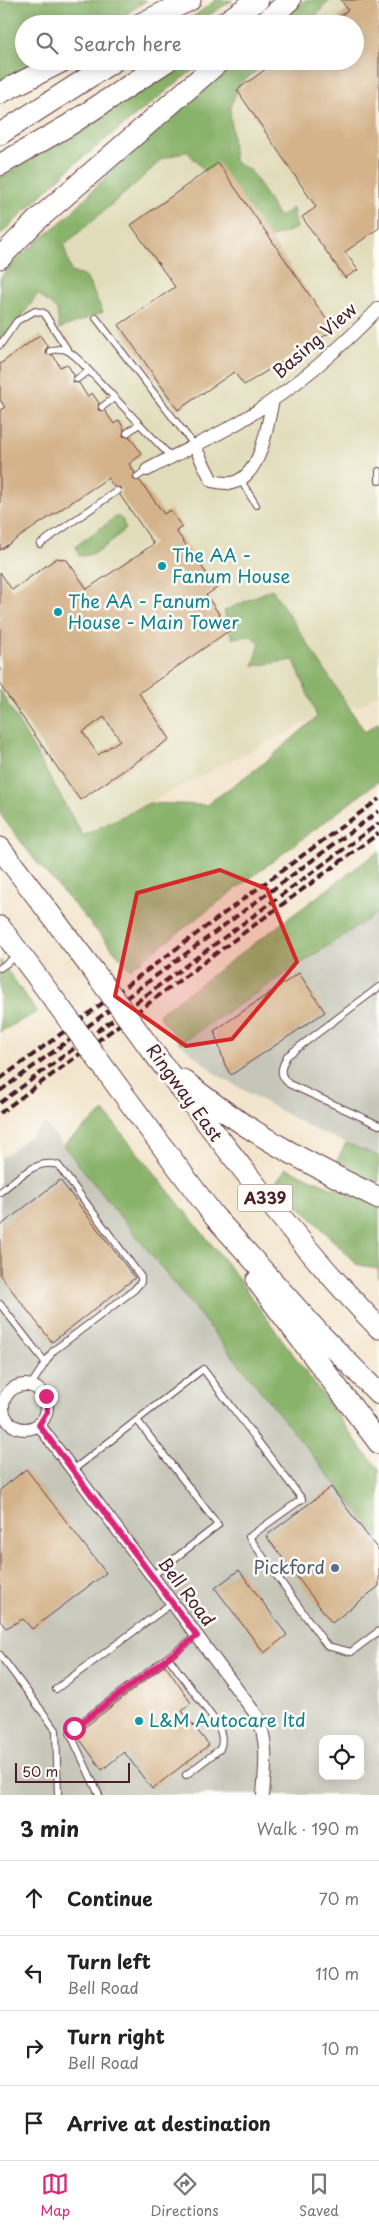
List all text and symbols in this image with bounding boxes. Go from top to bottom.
search box [15,15,364,70]
icon: search [33,29,61,57]
text: Search here [73,29,182,57]
street label: Basing View [266,296,362,384]
place label: The AA - Fanum House [172,541,290,589]
marker: The AA - Fanum House [156,560,168,572]
place label: The AA - Fanum House - Main Tower [68,587,239,635]
marker: The AA - Fanum House - Main Tower [52,606,64,618]
street label: Ringway East [140,1037,230,1147]
road number: A339 [238,1184,292,1212]
route end [35,1385,58,1408]
street label: Bell Road [152,1551,222,1632]
place label: Pickford [254,1553,325,1580]
marker: Pickford [329,1562,341,1574]
place label: L&M Autocare ltd [149,1706,306,1733]
marker: L&M Autocare ltd [133,1715,145,1727]
route start [63,1717,86,1740]
map controls [319,1735,364,1780]
button: locate [319,1735,364,1780]
scale bar [15,1760,130,1783]
text: 50 m [22,1761,58,1782]
text: 3 min [20,1812,79,1844]
text: Walk · 190 m [257,1816,359,1840]
icon: ahead [20,1884,48,1912]
text: Continue [67,1884,153,1912]
text: 70 m [319,1886,359,1910]
text: Turn left [67,1947,151,1975]
icon: left [20,1959,48,1987]
text: 110 m [316,1961,359,1985]
text: Bell Road [67,1975,139,1999]
text: Turn right [67,2022,165,2050]
icon: right [20,2034,48,2062]
text: 10 m [322,2036,359,2060]
text: Bell Road [67,2050,139,2074]
icon: arrive [20,2109,48,2137]
text: Arrive at destination [67,2109,271,2137]
tab: Map [40,2170,70,2221]
tab: Directions [151,2170,219,2221]
tab: Saved [299,2170,339,2221]

